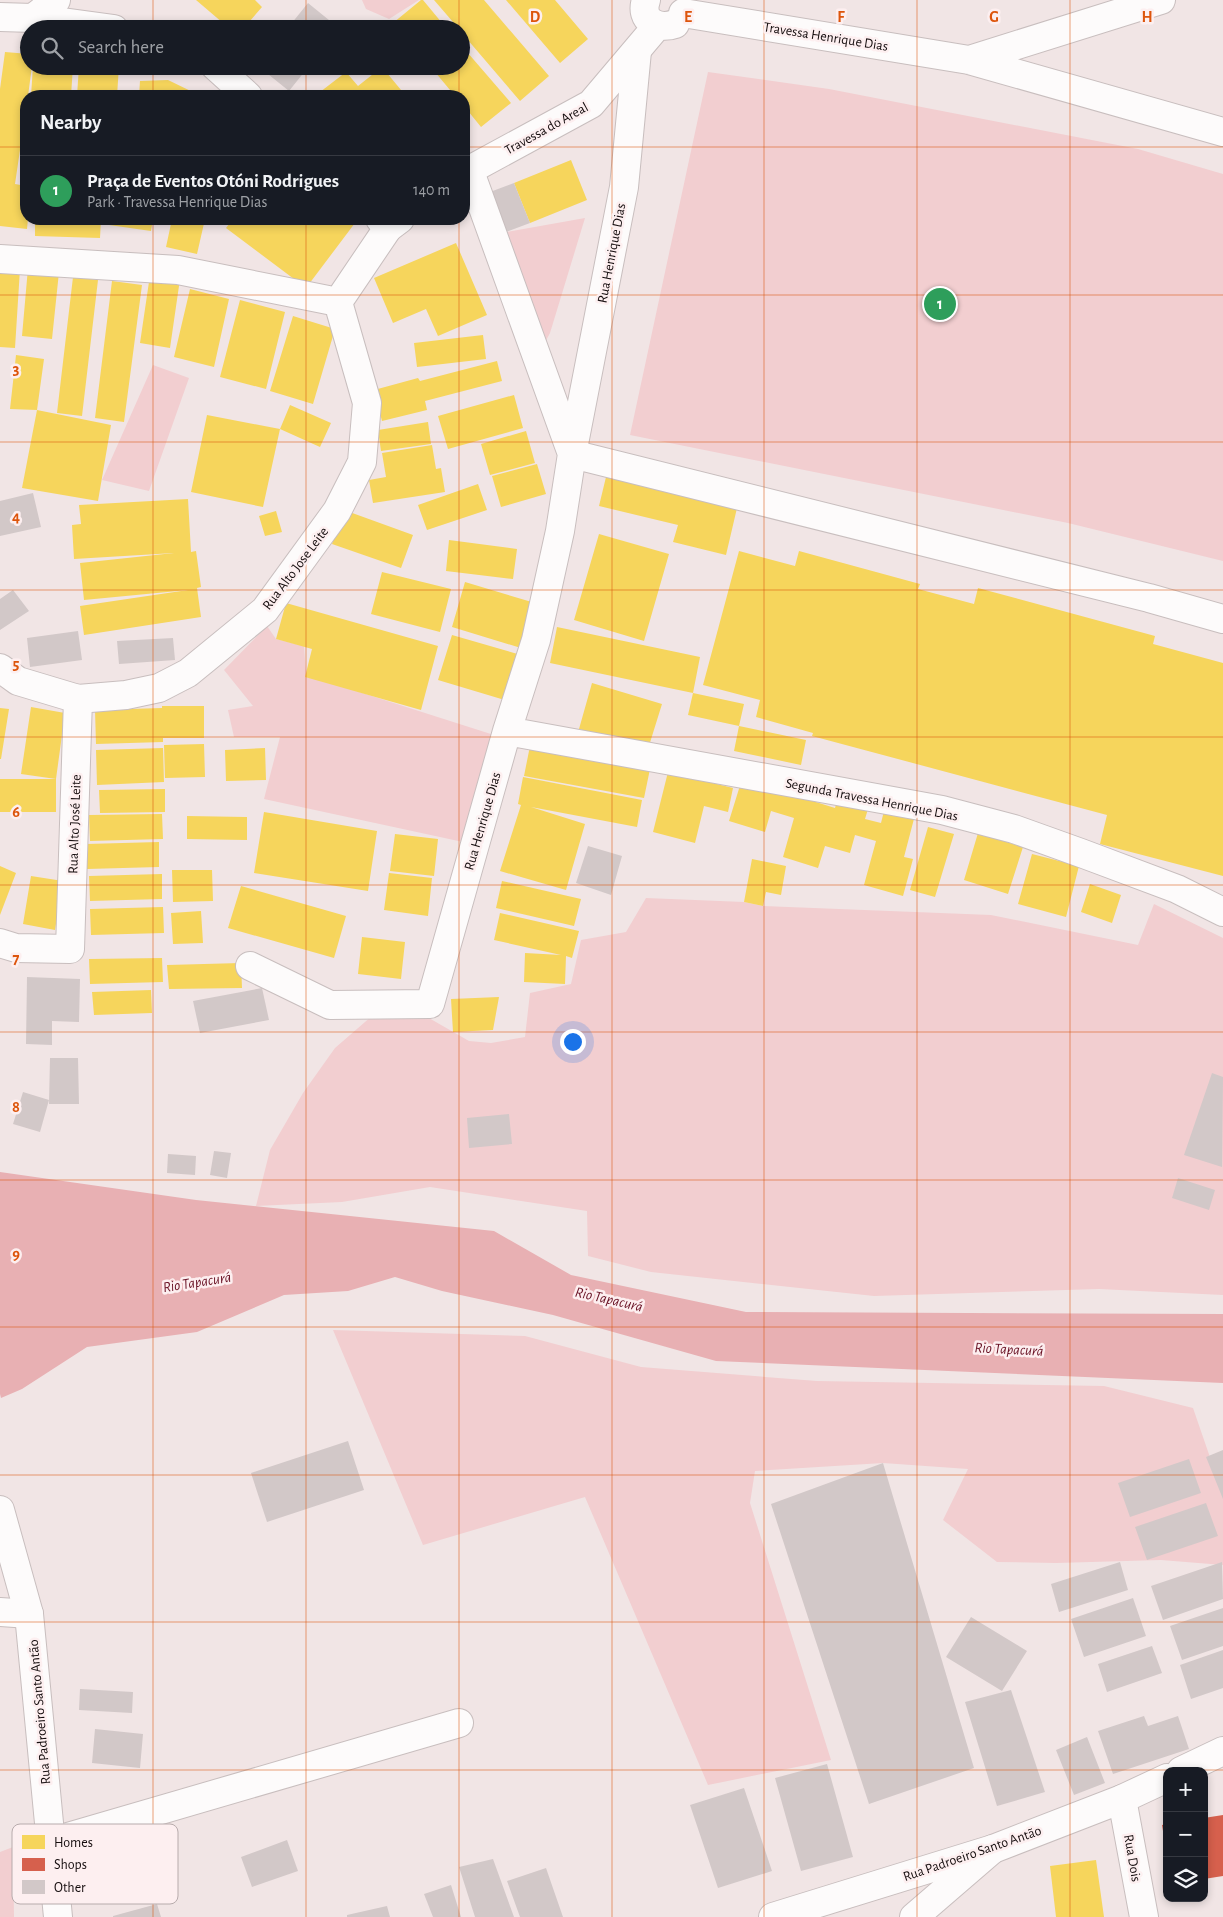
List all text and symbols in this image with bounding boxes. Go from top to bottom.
text: D [530,9,541,25]
text: E [684,9,692,25]
text: F [837,9,845,25]
text: G [989,9,999,25]
text: H [1141,9,1153,25]
search box [20,20,470,75]
street label: Travessa Henrique Dias [763,20,889,54]
icon: search [38,34,66,62]
text: Search here [78,38,164,57]
street label: Travessa do Areal [502,100,591,158]
text: Nearby [40,112,101,133]
text: Praça de Eventos Otóni Rodrigues [87,172,339,191]
text: 1 [53,182,59,198]
text: 140 m [413,182,450,198]
text: Park · Travessa Henrique Dias [87,194,267,210]
street label: Rua Henrique Dias [595,202,629,304]
pin: 1 [924,285,956,323]
text: 3 [13,361,20,377]
text: 4 [12,509,20,525]
street label: Rua Alto Jose Leite [260,525,331,613]
text: 5 [13,656,20,672]
street label: Rua Henrique Dias [462,771,504,872]
street label: Rua Alto José Leite [66,774,84,874]
street label: Segunda Travessa Henrique Dias [784,776,959,824]
text: 6 [12,804,20,820]
text: 7 [13,951,20,967]
your location [560,1029,586,1055]
text: 8 [12,1099,20,1115]
text: 9 [12,1246,20,1262]
water label: Rio Tapacurá [162,1270,232,1295]
water label: Rio Tapacurá [574,1284,644,1315]
water label: Rio Tapacurá [974,1340,1044,1359]
street label: Rua Padroeiro Santo Antão [27,1639,53,1785]
map controls [1163,1767,1208,1902]
button: + [1163,1767,1208,1812]
button: − [1163,1812,1208,1857]
legend [12,1824,178,1904]
street label: Rua Padroeiro Santo Antão [901,1824,1043,1884]
street label: Rua Dois [1121,1833,1143,1883]
text: Homes [54,1836,93,1850]
button: layers [1163,1857,1208,1902]
text: Shops [54,1858,87,1872]
text: Other [54,1881,86,1895]

